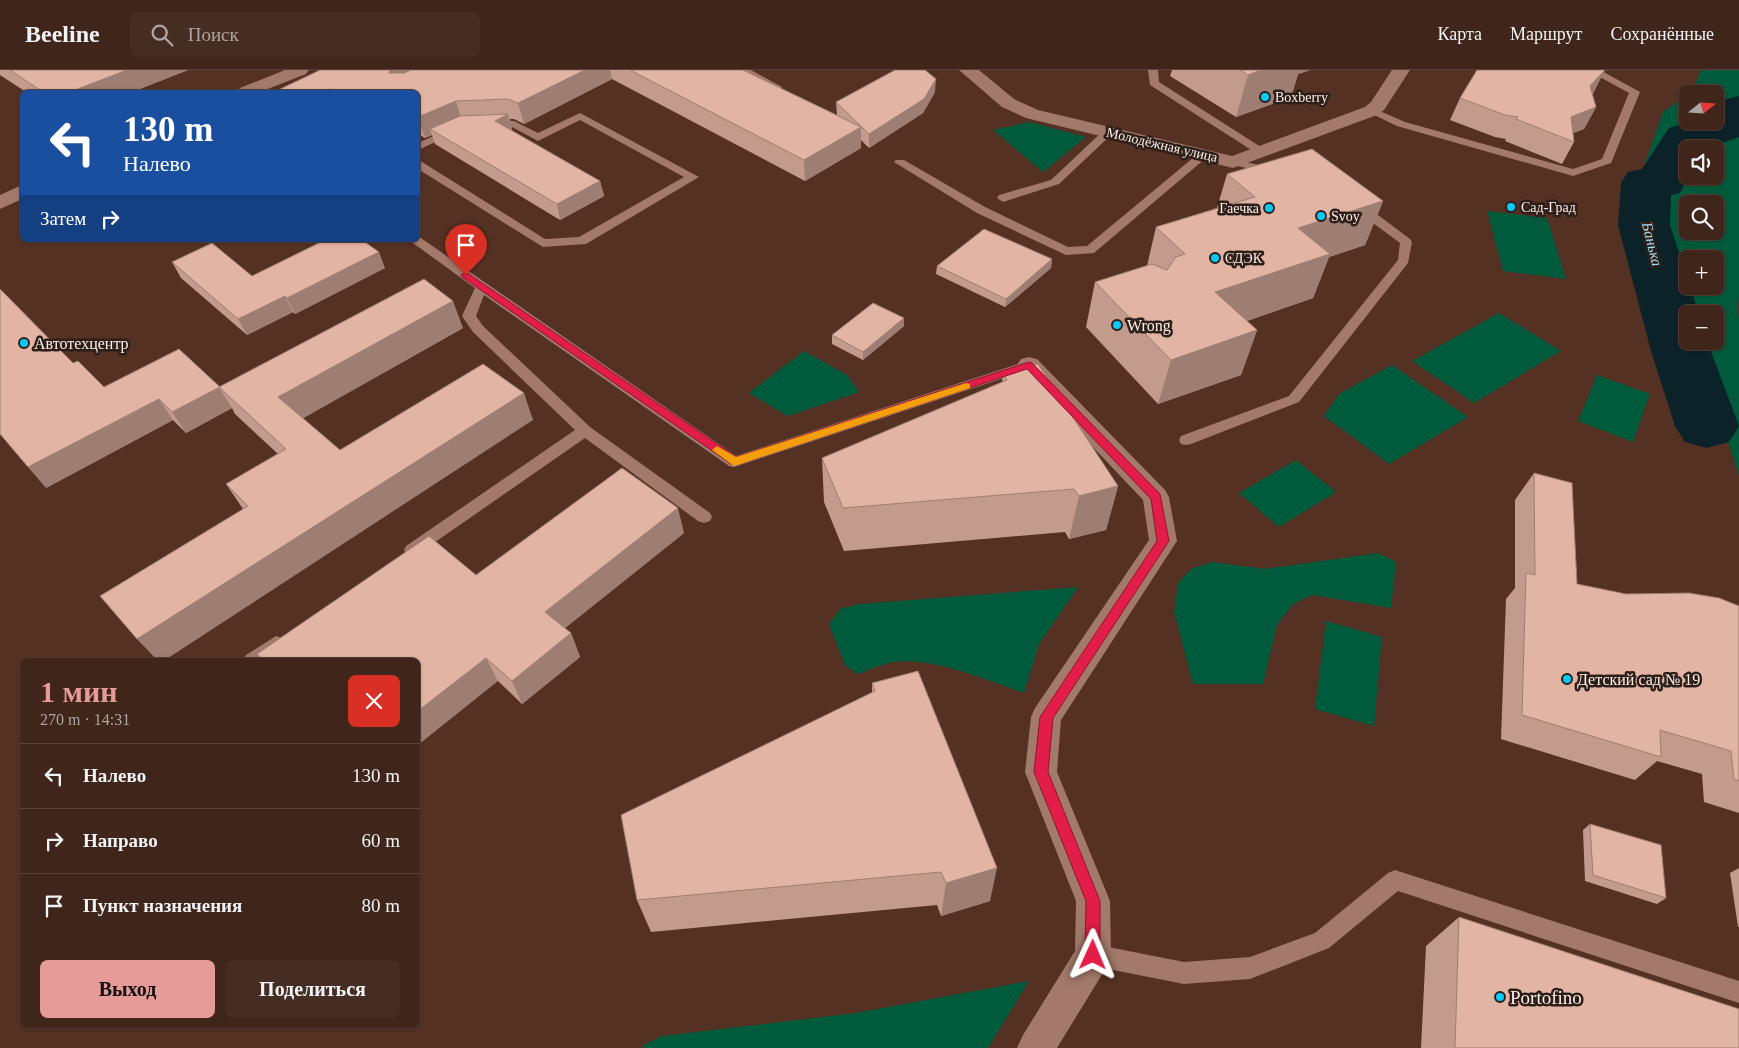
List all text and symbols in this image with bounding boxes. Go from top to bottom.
search box [130,12,480,57]
text: Beeline [25,21,100,47]
icon: search [148,21,176,49]
text: Поиск [188,24,239,45]
text: Карта [1437,24,1482,44]
text: Маршрут [1510,24,1582,44]
text: Сохранённые [1610,24,1714,44]
north arrow [1679,85,1724,130]
map controls [1679,85,1724,350]
place label: Boxberry [1275,90,1328,105]
marker: Boxberry [1259,91,1271,103]
icon: left [40,110,105,175]
text: 130 m [123,110,213,149]
street label: Молодёжная улица [1105,125,1220,165]
button: sound [1679,140,1724,185]
text: Налево [123,151,191,176]
button: search [1679,195,1724,240]
place label: Сад-Град [1521,200,1576,215]
place label: Гаечка [1219,201,1260,216]
marker: Сад-Град [1505,201,1517,213]
marker: Гаечка [1263,202,1275,214]
icon: right [96,205,124,233]
text: Затем [40,208,86,229]
place label: Svoy [1331,209,1360,224]
marker: Svoy [1315,210,1327,222]
water label: Банька [1639,219,1665,268]
pin [445,224,487,275]
icon: arrive [452,231,480,259]
button: + [1679,250,1724,295]
place label: СДЭК [1225,251,1263,266]
marker: СДЭК [1209,252,1221,264]
button: − [1679,305,1724,350]
place label: Wrong [1127,317,1171,335]
marker: Wrong [1111,319,1123,331]
place label: Автотехцентр [34,335,129,353]
marker: Автотехцентр [18,337,30,349]
place label: Детский сад № 19 [1577,671,1700,689]
marker: Детский сад № 19 [1561,673,1573,685]
text: 1 мин [40,675,118,708]
button: close [348,675,400,727]
text: 270 m · 14:31 [40,711,130,728]
icon: left [40,762,68,790]
text: Налево [83,765,146,786]
text: 130 m [352,765,400,786]
icon: right [40,827,68,855]
text: Направо [83,830,158,851]
text: 60 m [361,830,400,851]
icon: arrive [40,892,68,920]
text: Пункт назначения [83,895,242,916]
text: 80 m [361,895,400,916]
position arrow [1066,928,1118,980]
button: Выход [40,960,215,1018]
button: Поделиться [225,960,400,1018]
place label: Portofino [1510,987,1582,1008]
marker: Portofino [1494,991,1506,1003]

